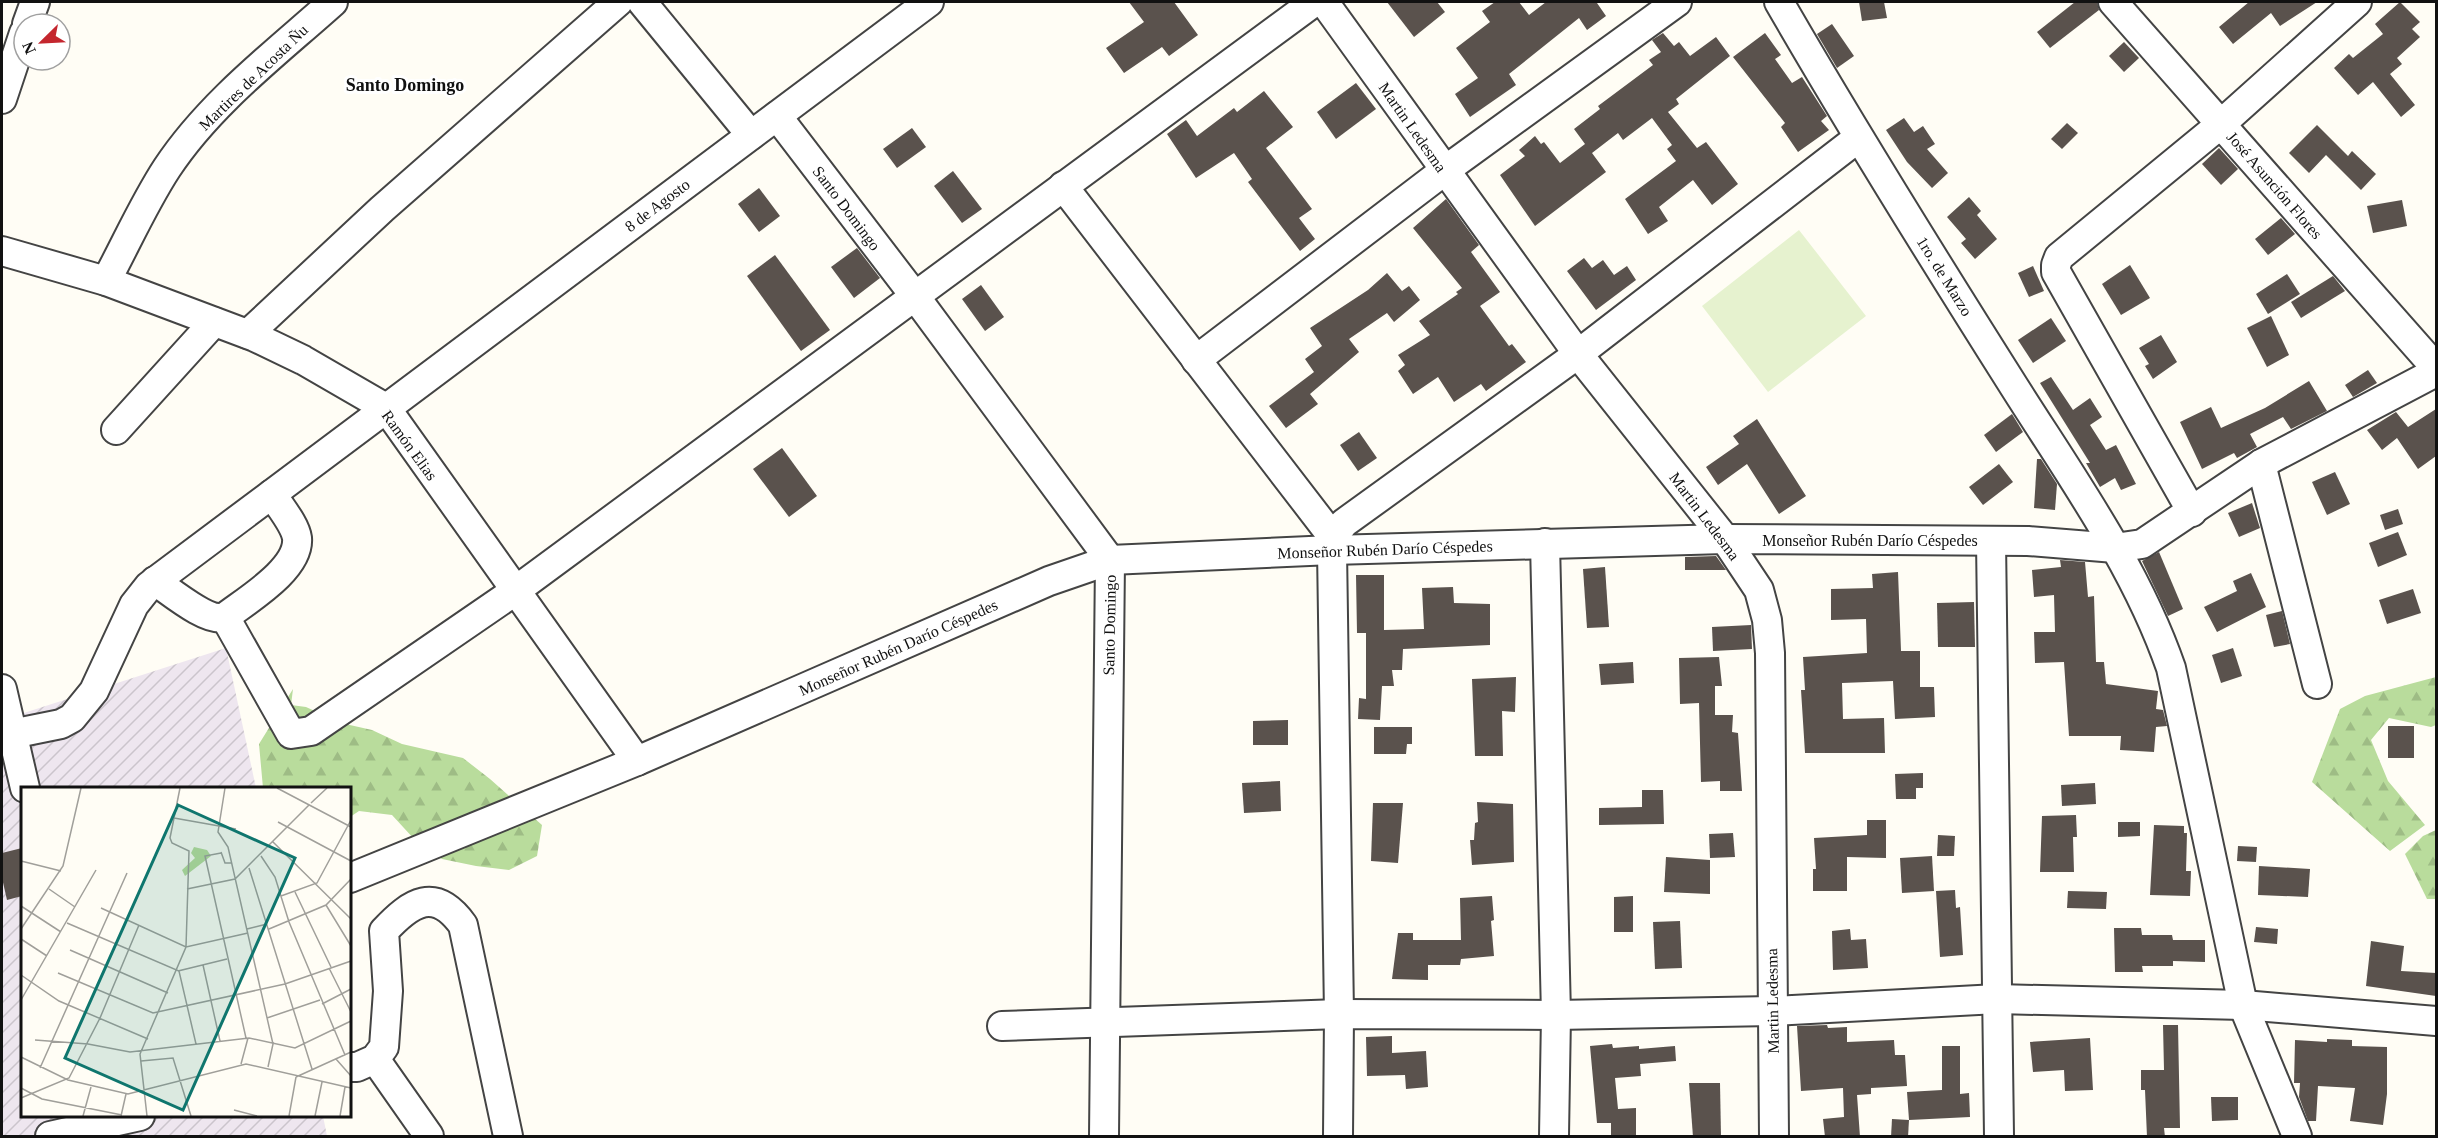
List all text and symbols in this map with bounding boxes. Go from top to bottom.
north arrow [12,12,72,72]
street label: Martires de Acosta Ñu [196,21,311,134]
text: N [18,39,39,57]
district label: Santo Domingo [346,75,464,95]
street label: Martin Ledesma [1375,79,1450,175]
street label: José Asunción Flores [2224,128,2326,242]
street label: Santo Domingo [809,163,884,254]
street label: 8 de Agosto [622,176,694,236]
street label: 1ro. de Marzo [1913,234,1976,319]
street label: Ramón Elias [379,407,441,484]
street label: Martin Ledesma [1666,469,1743,563]
street label: Monseñor Rubén Darío Céspedes [1762,532,1978,550]
street label: Monseñor Rubén Darío Céspedes [1277,537,1493,563]
street label: Santo Domingo [1100,574,1120,676]
street label: Monseñor Rubén Darío Céspedes [796,596,1001,700]
inset map [21,787,351,1117]
street label: Martin Ledesma [1763,948,1782,1054]

